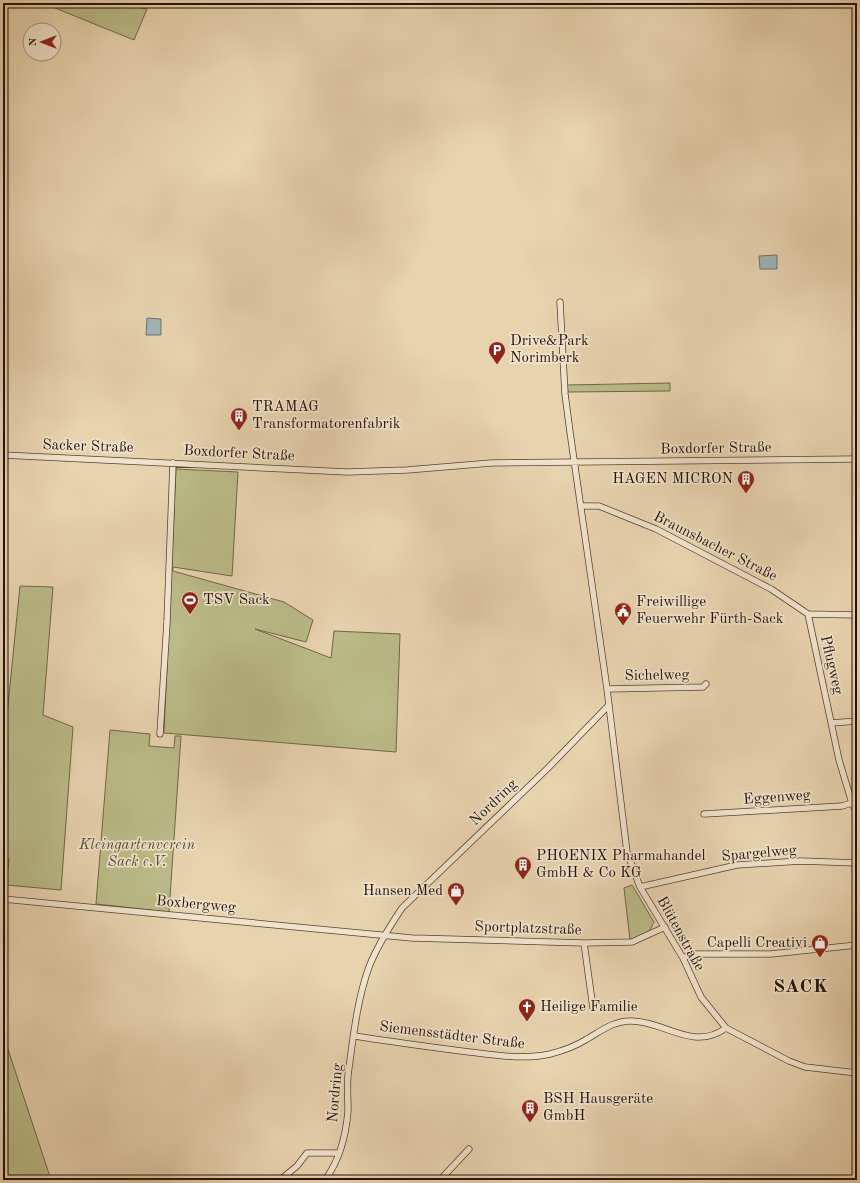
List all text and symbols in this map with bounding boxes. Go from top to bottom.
north arrow [22,22,62,62]
text: N [28,37,39,46]
place label: Drive&Park Norimberk [510,334,589,366]
parking icon: Drive&Park Norimberk [487,340,507,365]
place label: TRAMAG Transformatorenfabrik [252,400,401,432]
building icon: TRAMAG Transformatorenfabrik [229,406,249,431]
street label: Sacker Straße [42,438,134,456]
street label: Boxdorfer Straße [660,441,772,457]
street label: Boxdorfer Straße [183,444,295,464]
building icon: HAGEN MICRON [736,469,756,494]
place label: HAGEN MICRON [612,472,733,487]
street label: Braunsbacher Straße [651,509,779,585]
sports icon: TSV Sack [180,590,200,615]
place label: TSV Sack [203,593,270,608]
place label: Freiwillige Feuerwehr Fürth-Sack [636,595,784,627]
public building icon: Freiwillige Feuerwehr Fürth-Sack [613,601,633,626]
street label: Pflugweg [817,634,845,696]
street label: Sichelweg [624,668,690,684]
street label: Nordring [467,777,521,829]
street label: Eggenweg [743,788,811,808]
park label: Kleingartenverein Sack e.V. [78,838,195,870]
street label: Spargelweg [721,843,797,865]
place label: PHOENIX Pharmahandel GmbH & Co KG [536,849,705,881]
building icon: PHOENIX Pharmahandel GmbH & Co KG [513,855,533,880]
shop icon: Hansen Med [446,881,466,906]
place label: Hansen Med [363,884,443,899]
street label: Boxbergweg [156,894,236,916]
street label: Blütenstraße [653,894,707,974]
street label: Sportplatzstraße [474,920,582,938]
shop icon: Capelli Creativi [810,933,830,958]
place label: Capelli Creativi [707,936,807,951]
district label: SACK [773,978,829,997]
church icon: Heilige Familie [517,997,537,1022]
place label: Heilige Familie [540,1000,638,1015]
street label: Siemensstädter Straße [379,1020,526,1052]
street label: Nordring [326,1063,346,1123]
place label: BSH Hausgeräte GmbH [543,1092,653,1124]
building icon: BSH Hausgeräte GmbH [520,1098,540,1123]

